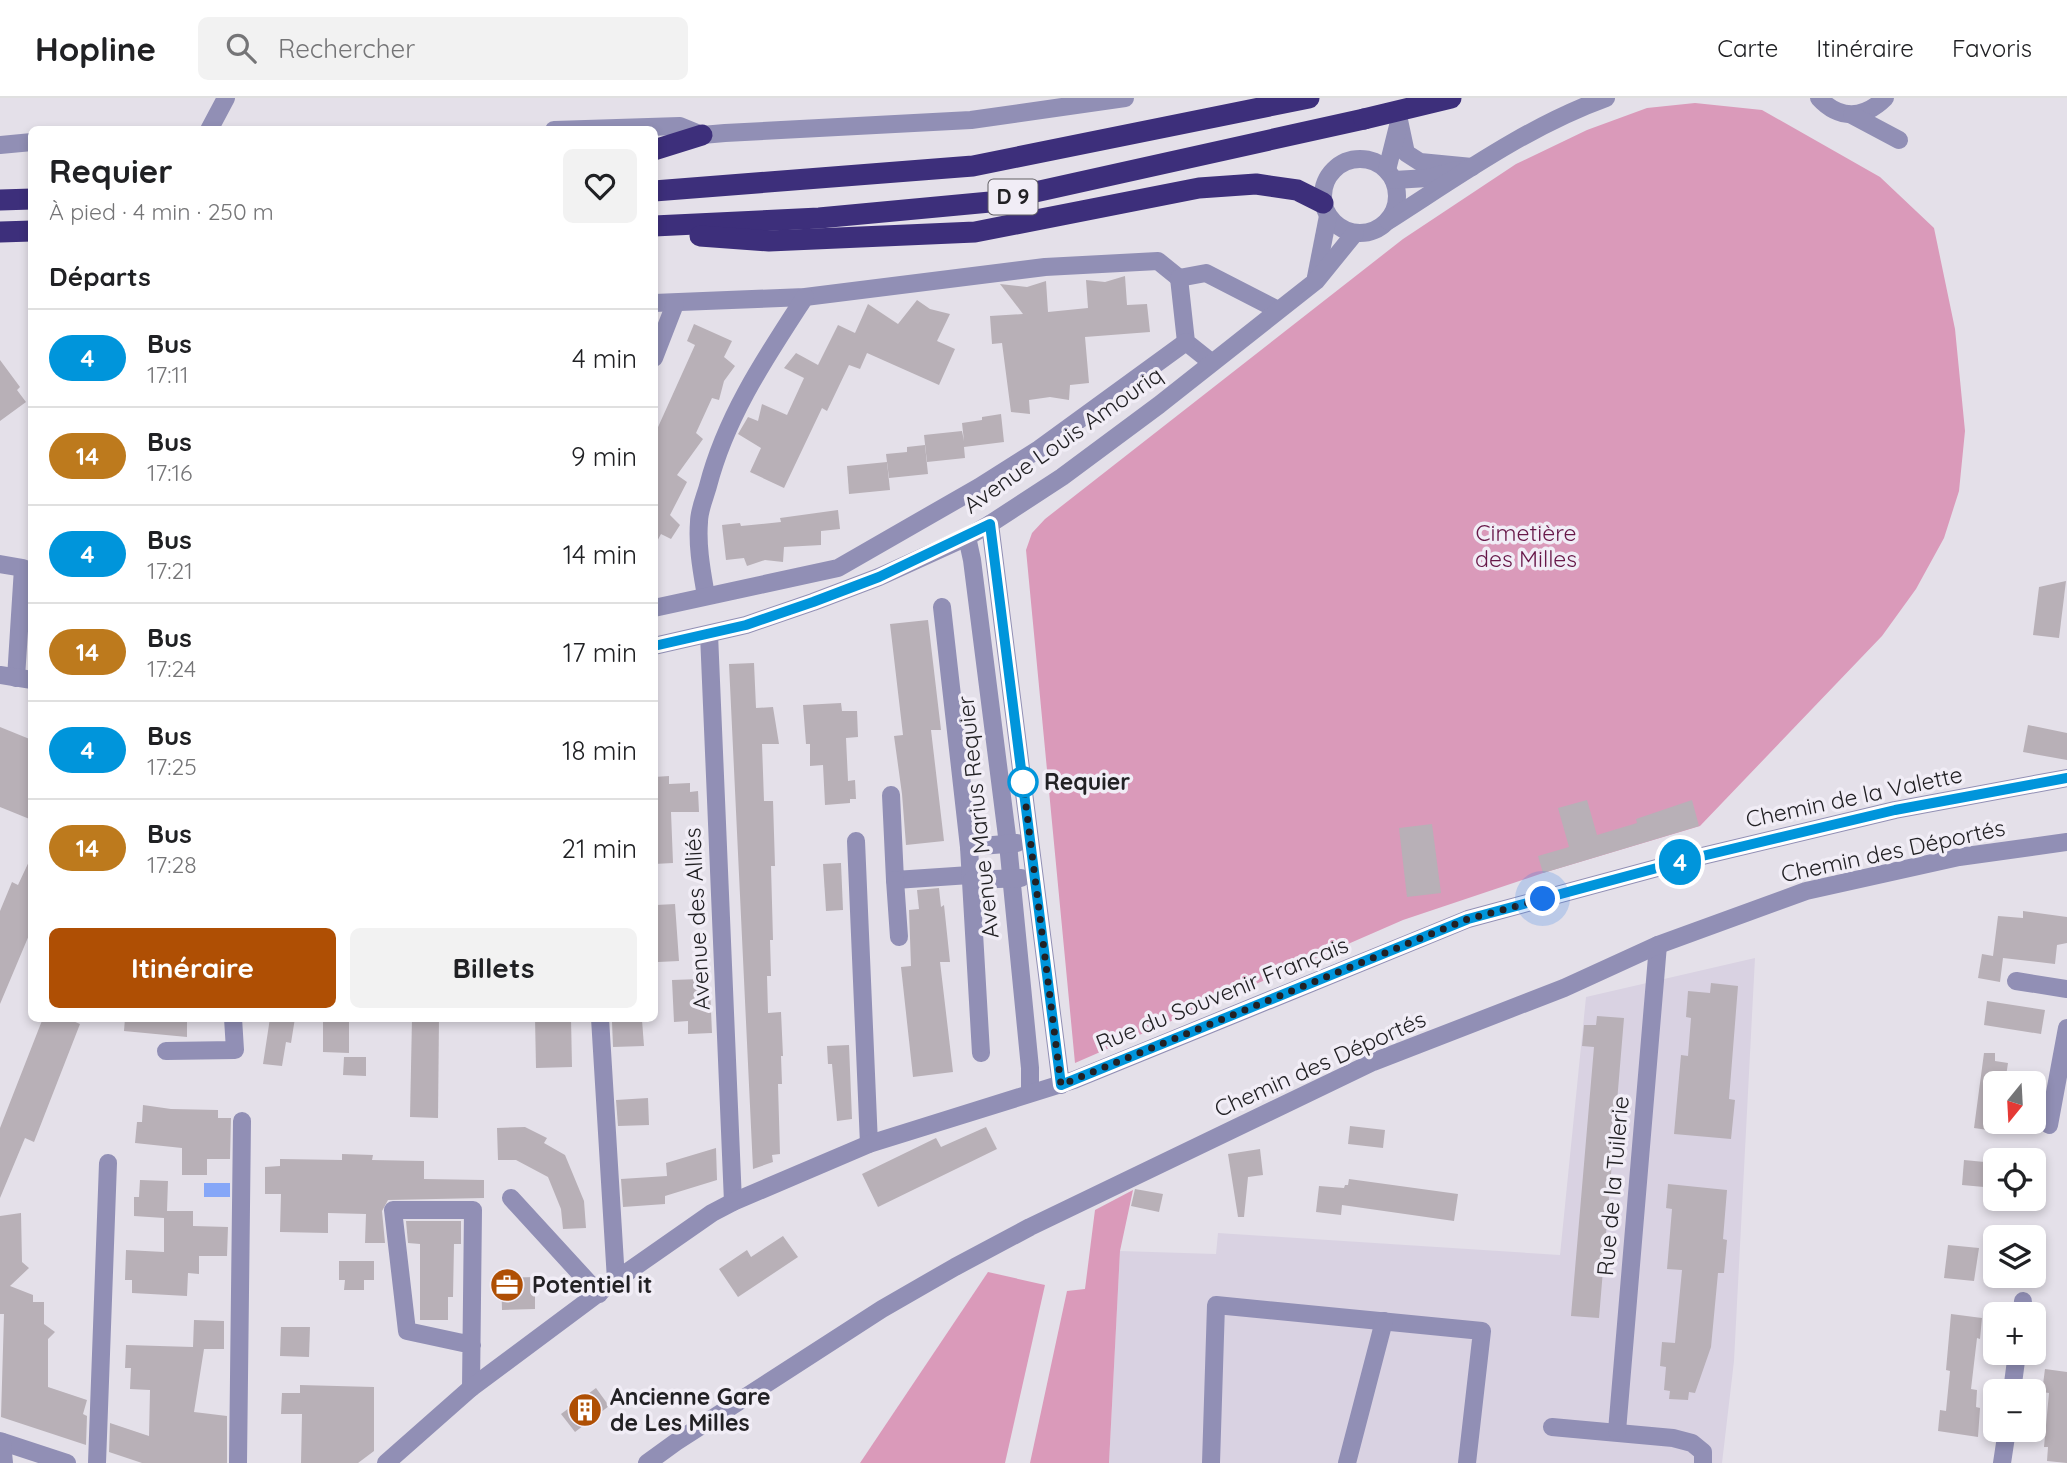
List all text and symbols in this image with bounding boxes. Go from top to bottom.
search box [198,17,688,80]
text: Hopline [35,28,156,69]
icon: search [222,29,260,67]
text: Rechercher [278,32,415,65]
text: Carte [1717,33,1778,63]
text: Itinéraire [1816,33,1914,63]
text: Favoris [1952,33,2032,63]
button: heart [563,149,637,223]
text: Requier [49,150,173,191]
road number: D 9 [988,180,1038,214]
text: À pied · 4 min · 250 m [49,197,274,226]
text: Départs [49,260,151,293]
text: Bus [147,327,192,360]
text: 4 min [572,342,637,375]
text: 4 [80,343,95,373]
text: 17:11 [147,360,189,389]
street label: Avenue Louis Amouriq [957,360,1168,519]
text: Bus [147,425,192,458]
text: 9 min [571,440,637,473]
text: 14 [76,441,99,471]
text: 17:16 [147,458,193,487]
park label: Cimetière des Milles [1475,518,1577,573]
text: Bus [147,523,192,556]
text: 14 min [563,538,637,571]
text: 4 [80,539,95,569]
text: 17:21 [147,556,193,585]
text: Bus [147,621,192,654]
text: 17 min [563,636,637,669]
text: 14 [76,637,99,667]
text: 17:24 [147,654,196,683]
street label: Avenue Marius Requier [950,694,1005,940]
text: Bus [147,719,192,752]
text: 18 min [562,734,637,767]
text: 4 [80,735,95,765]
text: 17:25 [147,752,197,781]
street label: Chemin de la Valette [1743,759,1965,834]
marker: Requier [1008,767,1038,797]
place label: Requier [1044,767,1130,796]
street label: Chemin des Déportés [1778,813,2008,888]
text: Bus [147,817,192,850]
street label: Avenue des Alliés [677,827,716,1011]
text: 21 min [562,832,637,865]
text: 14 [76,833,99,863]
line badge: 4 [1657,839,1703,885]
text: 4 [1673,847,1687,877]
text: 17:28 [147,850,197,879]
your location [1525,881,1560,916]
button: Itinéraire [49,928,336,1008]
button: Billets [350,928,637,1008]
street label: Rue du Souvenir Français [1091,930,1352,1057]
street label: Chemin des Déportés [1210,1004,1430,1123]
north arrow [1983,1071,2046,1134]
map controls [1983,1071,2046,1442]
street label: Rue de la Tuilerie [1590,1095,1635,1277]
button: locate [1983,1148,2046,1211]
button: layers [1983,1225,2046,1288]
office icon: Potentiel it [488,1266,526,1304]
place label: Potentiel it [532,1270,652,1299]
button: + [1983,1302,2046,1365]
button: − [1983,1379,2046,1442]
place label: Ancienne Gare de Les Milles [610,1382,771,1437]
building icon: Ancienne Gare de Les Milles [566,1391,604,1429]

